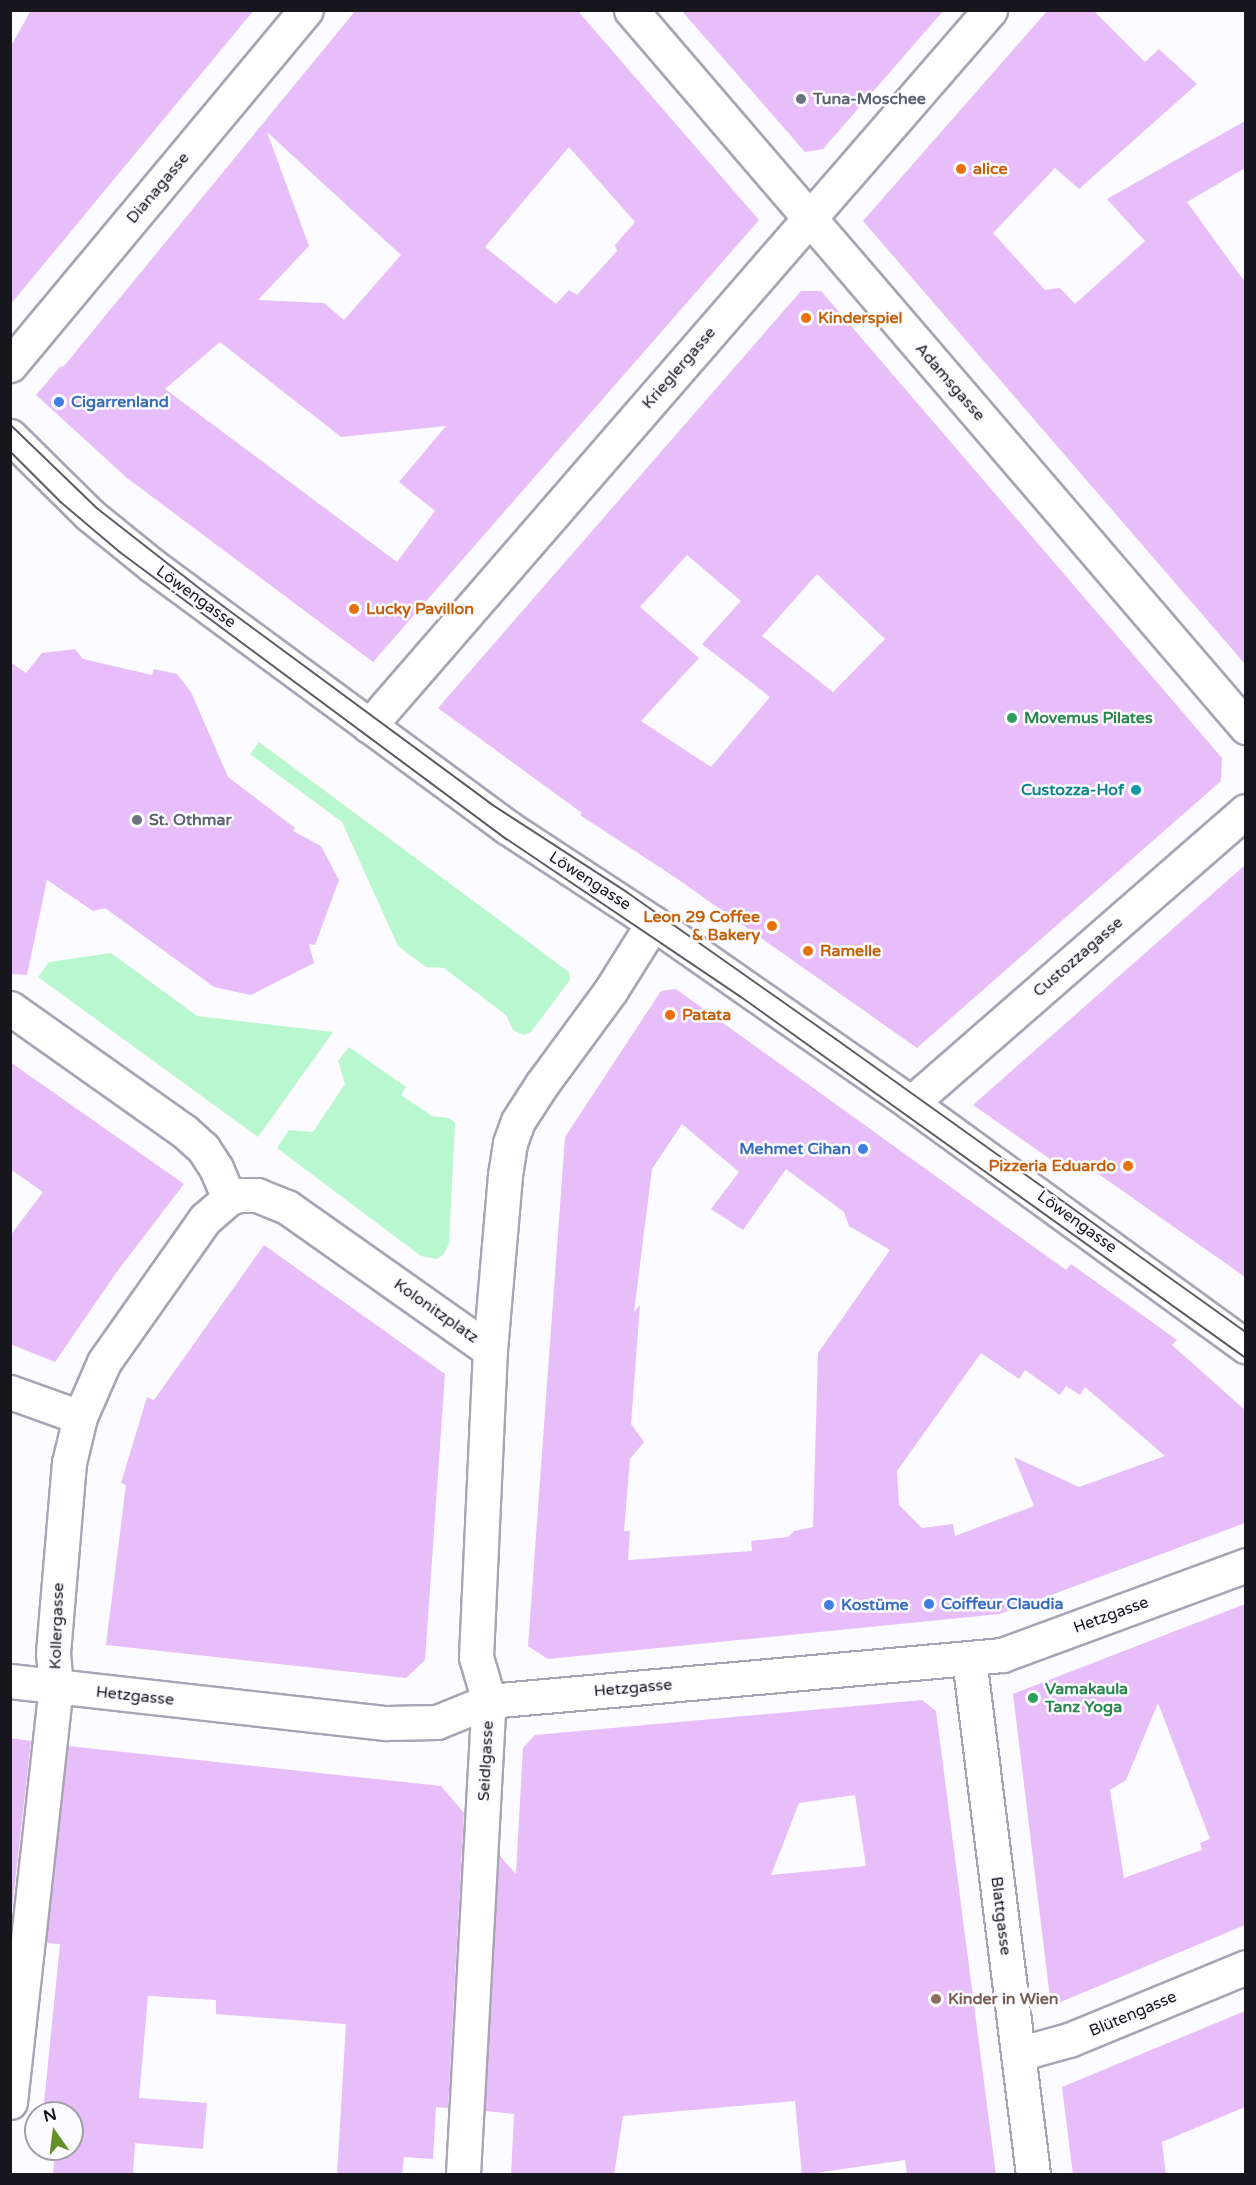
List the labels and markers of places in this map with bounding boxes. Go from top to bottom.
place label: Tuna-Moschee [813,89,926,109]
marker: Tuna-Moschee [794,92,808,106]
place label: alice [973,159,1007,179]
marker: alice [954,162,968,176]
place label: Kinderspiel [818,308,903,328]
marker: Kinderspiel [799,311,813,325]
place label: Cigarrenland [71,392,169,412]
marker: Cigarrenland [52,395,66,409]
place label: Lucky Pavillon [366,599,474,619]
marker: Lucky Pavillon [347,602,361,616]
place label: Movemus Pilates [1024,708,1153,728]
marker: Movemus Pilates [1005,711,1019,725]
place label: Custozza-Hof [1021,780,1124,800]
marker: Custozza-Hof [1129,783,1143,797]
place label: St. Othmar [149,810,232,830]
marker: St. Othmar [130,813,144,827]
place label: Leon 29 Coffee & Bakery [643,907,760,945]
marker: Leon 29 Coffee & Bakery [765,919,779,933]
place label: Ramelle [820,941,881,961]
marker: Ramelle [801,944,815,958]
place label: Patata [682,1005,731,1025]
marker: Patata [663,1008,677,1022]
place label: Mehmet Cihan [739,1139,851,1159]
marker: Mehmet Cihan [856,1142,870,1156]
place label: Pizzeria Eduardo [989,1156,1116,1176]
marker: Pizzeria Eduardo [1121,1159,1135,1173]
place label: Coiffeur Claudia [941,1594,1063,1614]
place label: Kostüme [841,1595,909,1615]
marker: Coiffeur Claudia [922,1597,936,1611]
marker: Kostüme [822,1598,836,1612]
place label: Vamakaula Tanz Yoga [1045,1679,1128,1717]
marker: Vamakaula Tanz Yoga [1026,1691,1040,1705]
place label: Kinder in Wien [948,1989,1059,2009]
marker: Kinder in Wien [929,1992,943,2006]

